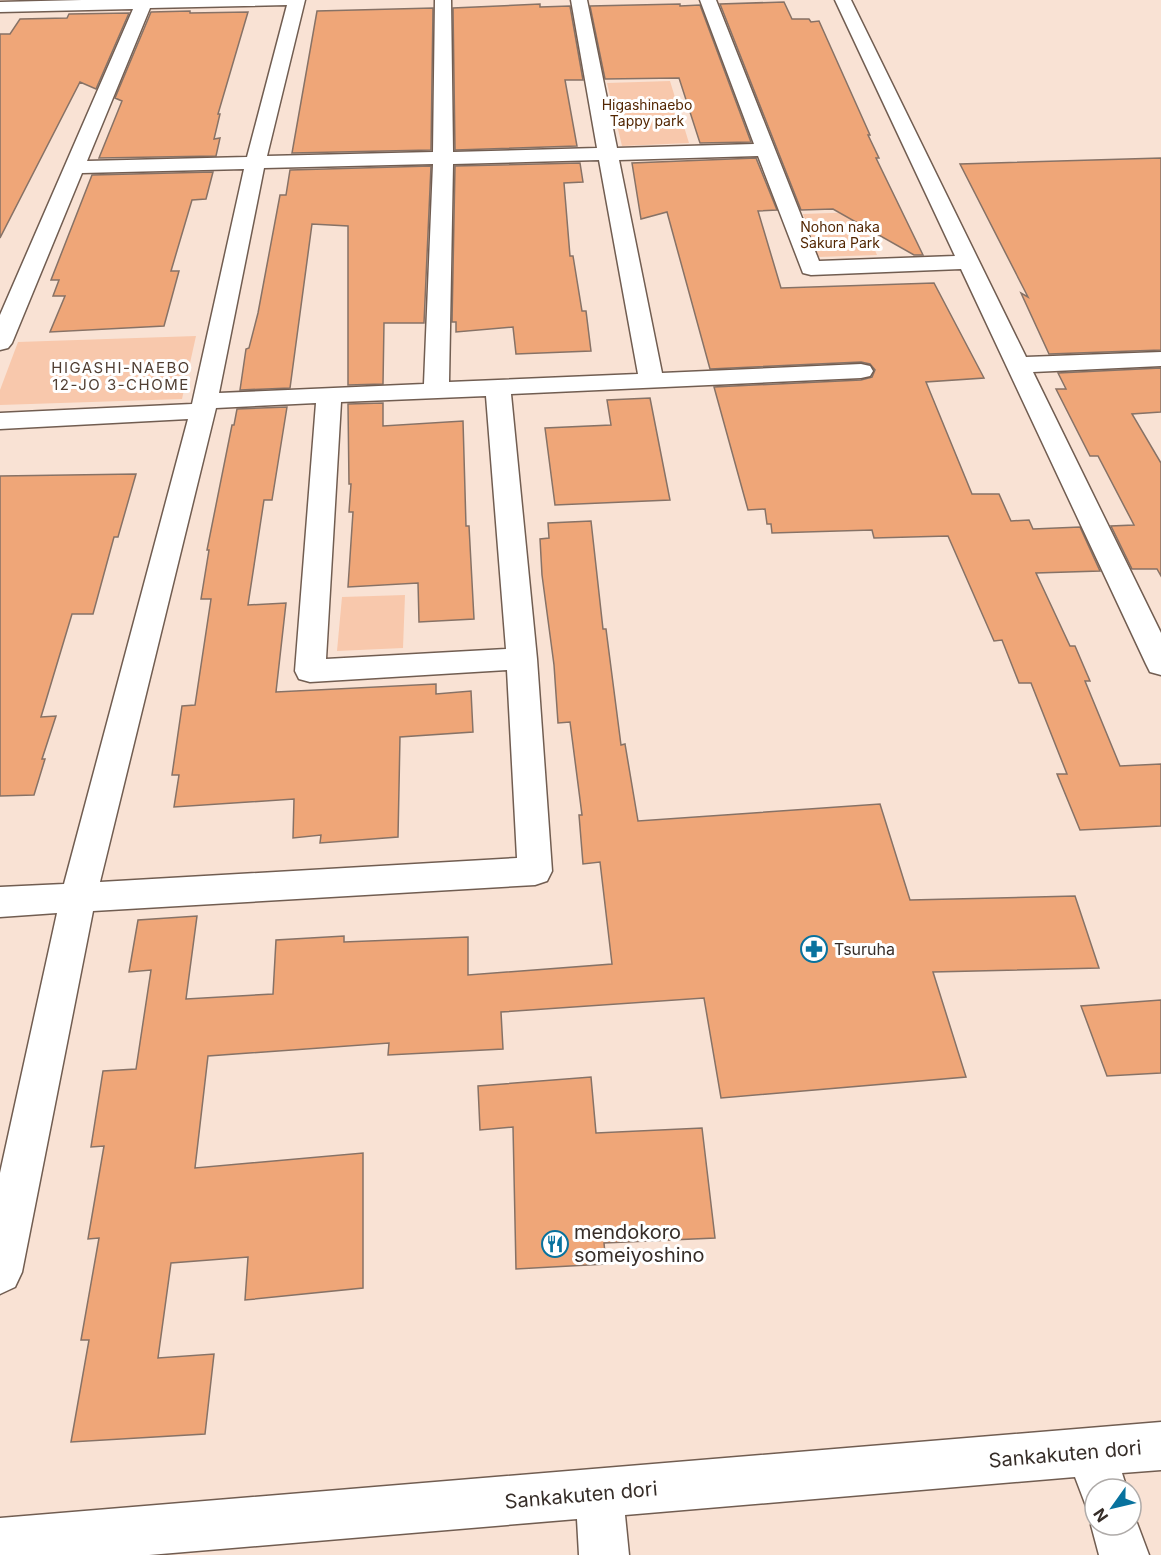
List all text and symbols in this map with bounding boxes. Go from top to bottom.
park label: Higashinaebo Tappy park [602,96,692,129]
park label: Nohon naka Sakura Park [800,218,880,251]
district label: HIGASHI-NAEBO 12-JO 3-CHOME [51,358,191,394]
pharmacy icon: Tsuruha [799,934,829,964]
place label: Tsuruha [834,939,895,959]
place label: mendokoro someiyoshino [574,1220,704,1267]
restaurant icon: mendokoro someiyoshino [540,1229,570,1259]
street label: Sankakuten dori [988,1435,1142,1473]
street label: Sankakuten dori [504,1476,658,1514]
north arrow [1083,1477,1143,1537]
text: N [1089,1505,1112,1526]

